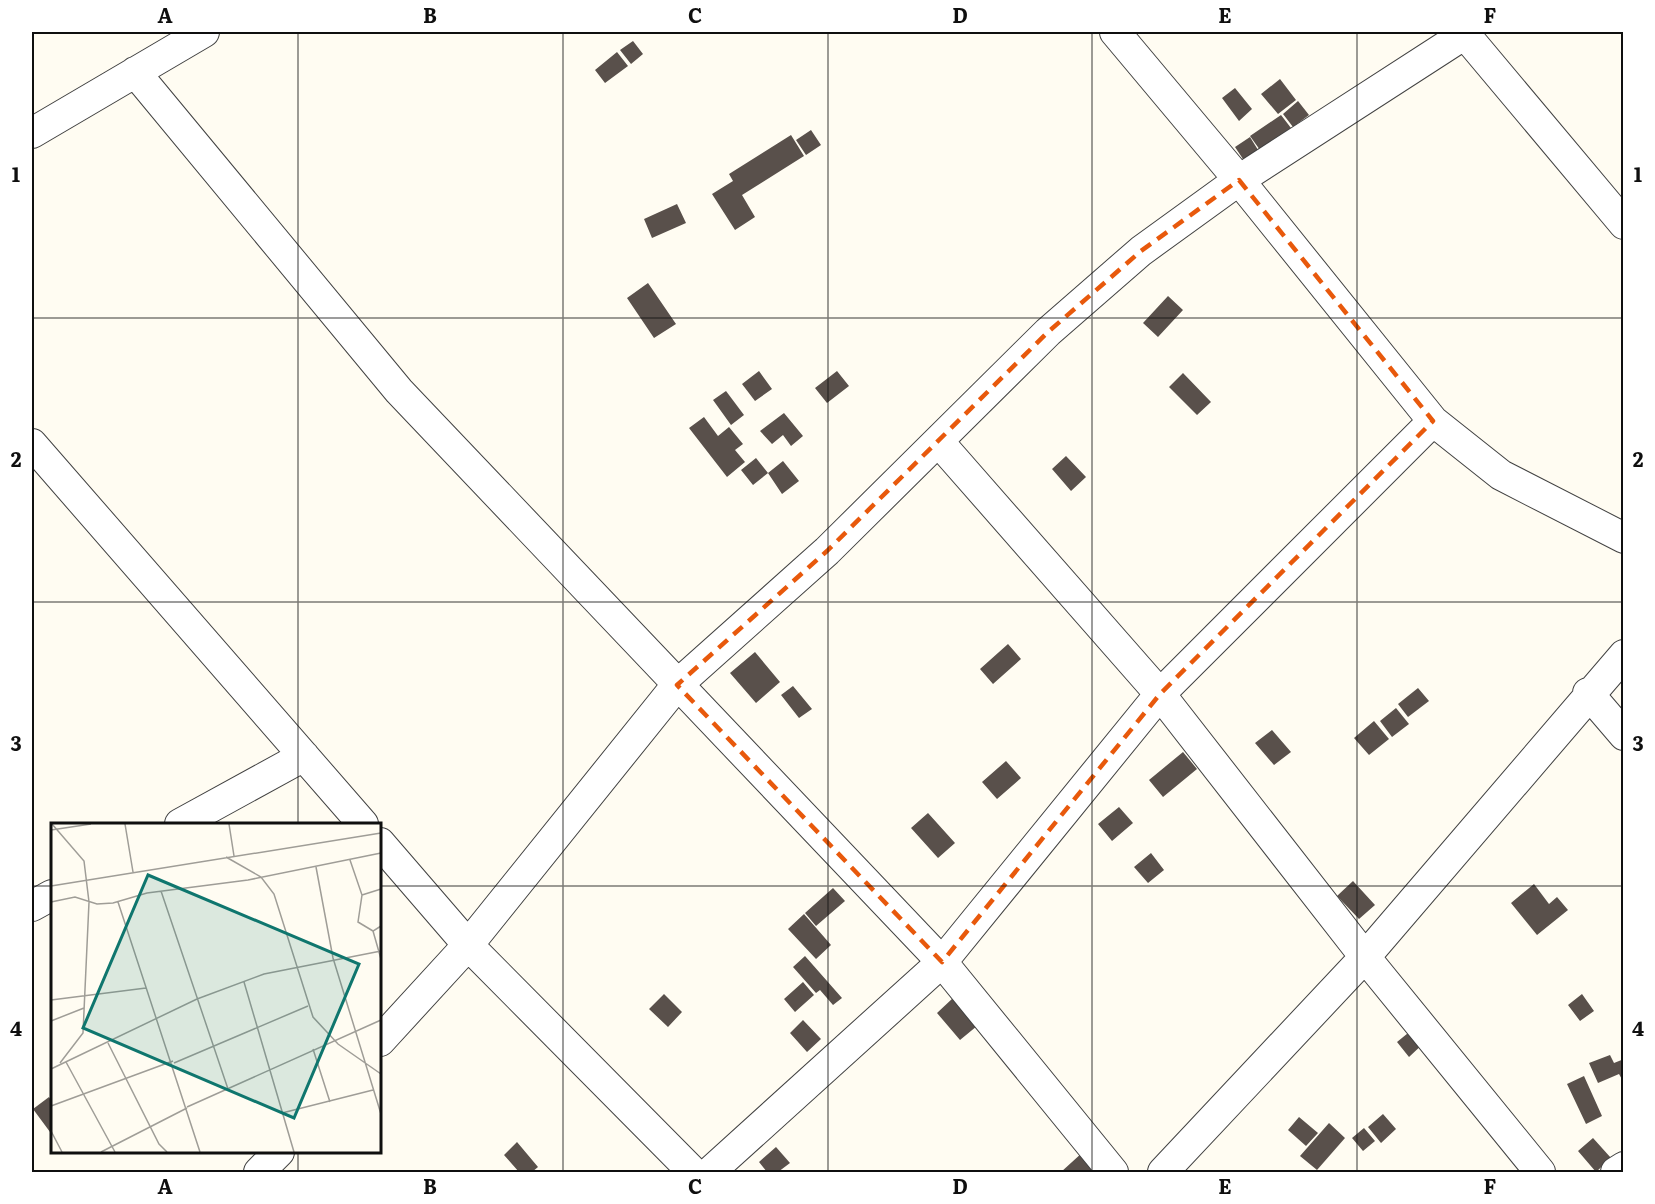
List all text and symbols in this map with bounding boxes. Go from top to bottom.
text: A [157,0,173,29]
text: B [423,0,437,29]
text: C [688,0,702,29]
text: D [952,0,968,29]
text: E [1218,0,1232,29]
text: F [1484,0,1497,29]
text: 1 [12,158,20,188]
text: 1 [1634,158,1642,188]
text: 2 [11,443,22,473]
text: 2 [1633,443,1644,473]
text: 3 [10,727,22,757]
text: 3 [1632,727,1644,757]
inset map [51,823,381,1153]
text: 4 [10,1012,22,1042]
text: 4 [1632,1012,1644,1042]
text: A [157,1170,173,1200]
text: B [423,1170,437,1200]
text: C [688,1170,702,1200]
text: D [952,1170,968,1200]
text: E [1218,1170,1232,1200]
text: F [1484,1170,1497,1200]

